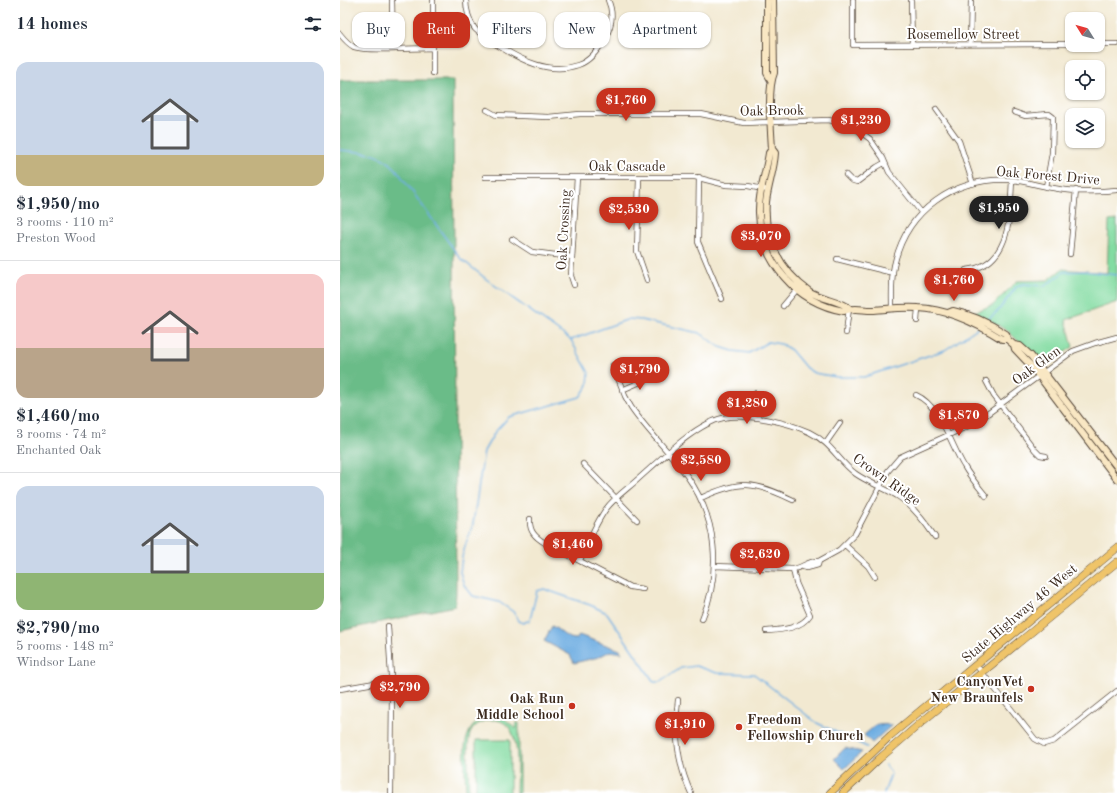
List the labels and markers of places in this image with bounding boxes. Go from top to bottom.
pin: $1,760 [593,88,659,122]
pin: $1,230 [828,108,894,142]
pin: $1,950 [966,196,1032,230]
pin: $2,530 [596,197,662,231]
pin: $3,070 [728,224,794,258]
pin: $1,760 [921,268,987,302]
pin: $1,790 [607,357,673,391]
pin: $1,280 [714,391,780,425]
pin: $1,870 [926,403,992,437]
pin: $2,580 [668,448,734,482]
pin: $1,460 [540,532,606,566]
pin: $2,620 [727,542,793,576]
pin: $2,790 [367,675,433,709]
place label: CanyonVet New Braunfels [930,675,1023,705]
marker: CanyonVet New Braunfels [1026,684,1036,694]
place label: Oak Run Middle School [476,692,564,722]
marker: Oak Run Middle School [567,701,577,711]
pin: $1,910 [652,712,718,746]
place label: Freedom Fellowship Church [747,713,864,743]
marker: Freedom Fellowship Church [734,722,744,732]

